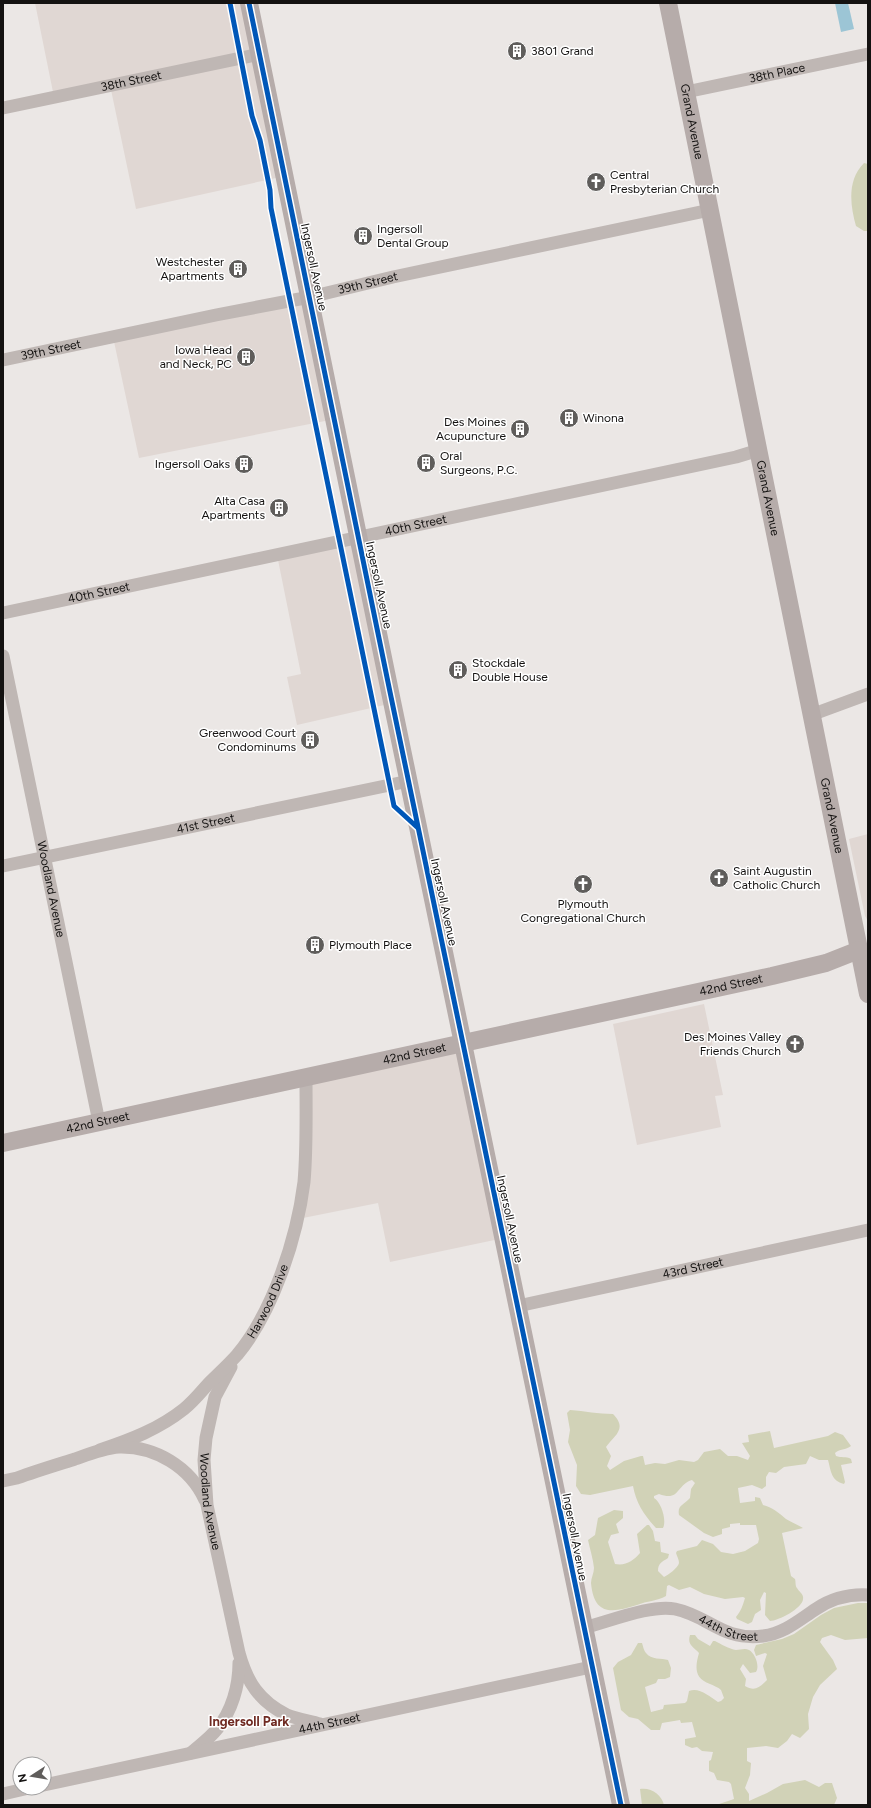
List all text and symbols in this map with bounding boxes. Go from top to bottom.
building icon: 3801 Grand [506,40,528,62]
place label: 3801 Grand [531,44,594,58]
street label: 38th Place [748,60,807,86]
street label: 38th Street [100,68,163,94]
street label: Grand Avenue [677,83,706,161]
place label: Central Presbyterian Church [610,168,720,196]
church icon: Central Presbyterian Church [585,171,607,193]
street label: Ingersoll Avenue [298,222,330,312]
place label: Ingersoll Dental Group [377,222,449,250]
building icon: Ingersoll Dental Group [352,225,374,247]
place label: Westchester Apartments [156,255,224,283]
building icon: Westchester Apartments [227,258,249,280]
street label: 39th Street [337,269,400,297]
street label: 39th Street [20,337,83,363]
place label: Iowa Head and Neck, PC [160,343,232,371]
building icon: Iowa Head and Neck, PC [235,346,257,368]
building icon: Winona [558,407,580,429]
place label: Winona [583,411,624,425]
place label: Des Moines Acupuncture [436,415,506,443]
building icon: Des Moines Acupuncture [509,418,531,440]
place label: Oral Surgeons, P.C. [440,449,517,477]
building icon: Oral Surgeons, P.C. [415,452,437,474]
building icon: Ingersoll Oaks [233,453,255,475]
place label: Ingersoll Oaks [155,457,230,471]
street label: Grand Avenue [753,459,782,537]
place label: Alta Casa Apartments [201,494,265,522]
building icon: Alta Casa Apartments [268,497,290,519]
street label: 40th Street [383,512,448,539]
street label: Ingersoll Avenue [363,540,395,630]
street label: 40th Street [67,579,132,606]
place label: Stockdale Double House [472,656,548,684]
building icon: Stockdale Double House [447,659,469,681]
place label: Greenwood Court Condominums [199,726,296,754]
building icon: Greenwood Court Condominums [299,729,321,751]
street label: Grand Avenue [818,777,847,855]
street label: 41st Street [175,811,236,836]
street label: Woodland Avenue [34,840,68,939]
street label: Ingersoll Avenue [428,857,460,947]
place label: Saint Augustin Catholic Church [733,864,820,892]
church icon: Saint Augustin Catholic Church [708,867,730,889]
church icon: Plymouth Congregational Church [572,873,594,895]
place label: Plymouth Congregational Church [520,897,646,925]
building icon: Plymouth Place [304,934,326,956]
place label: Plymouth Place [329,938,412,952]
street label: 42nd Street [698,971,764,999]
place label: Des Moines Valley Friends Church [684,1030,782,1058]
church icon: Des Moines Valley Friends Church [784,1033,806,1055]
street label: 42nd Street [381,1040,448,1067]
street label: 42nd Street [65,1109,131,1136]
street label: Ingersoll Avenue [494,1174,526,1264]
street label: 43rd Street [661,1255,725,1281]
street label: Harwood Drive [244,1262,291,1341]
street label: Woodland Avenue [197,1452,224,1552]
street label: Ingersoll Avenue [560,1492,590,1582]
street label: 44th Street [696,1612,759,1644]
street label: 44th Street [297,1710,362,1737]
district label: Ingersoll Park [209,1714,289,1729]
north arrow [12,1756,52,1796]
text: N [15,1772,30,1783]

